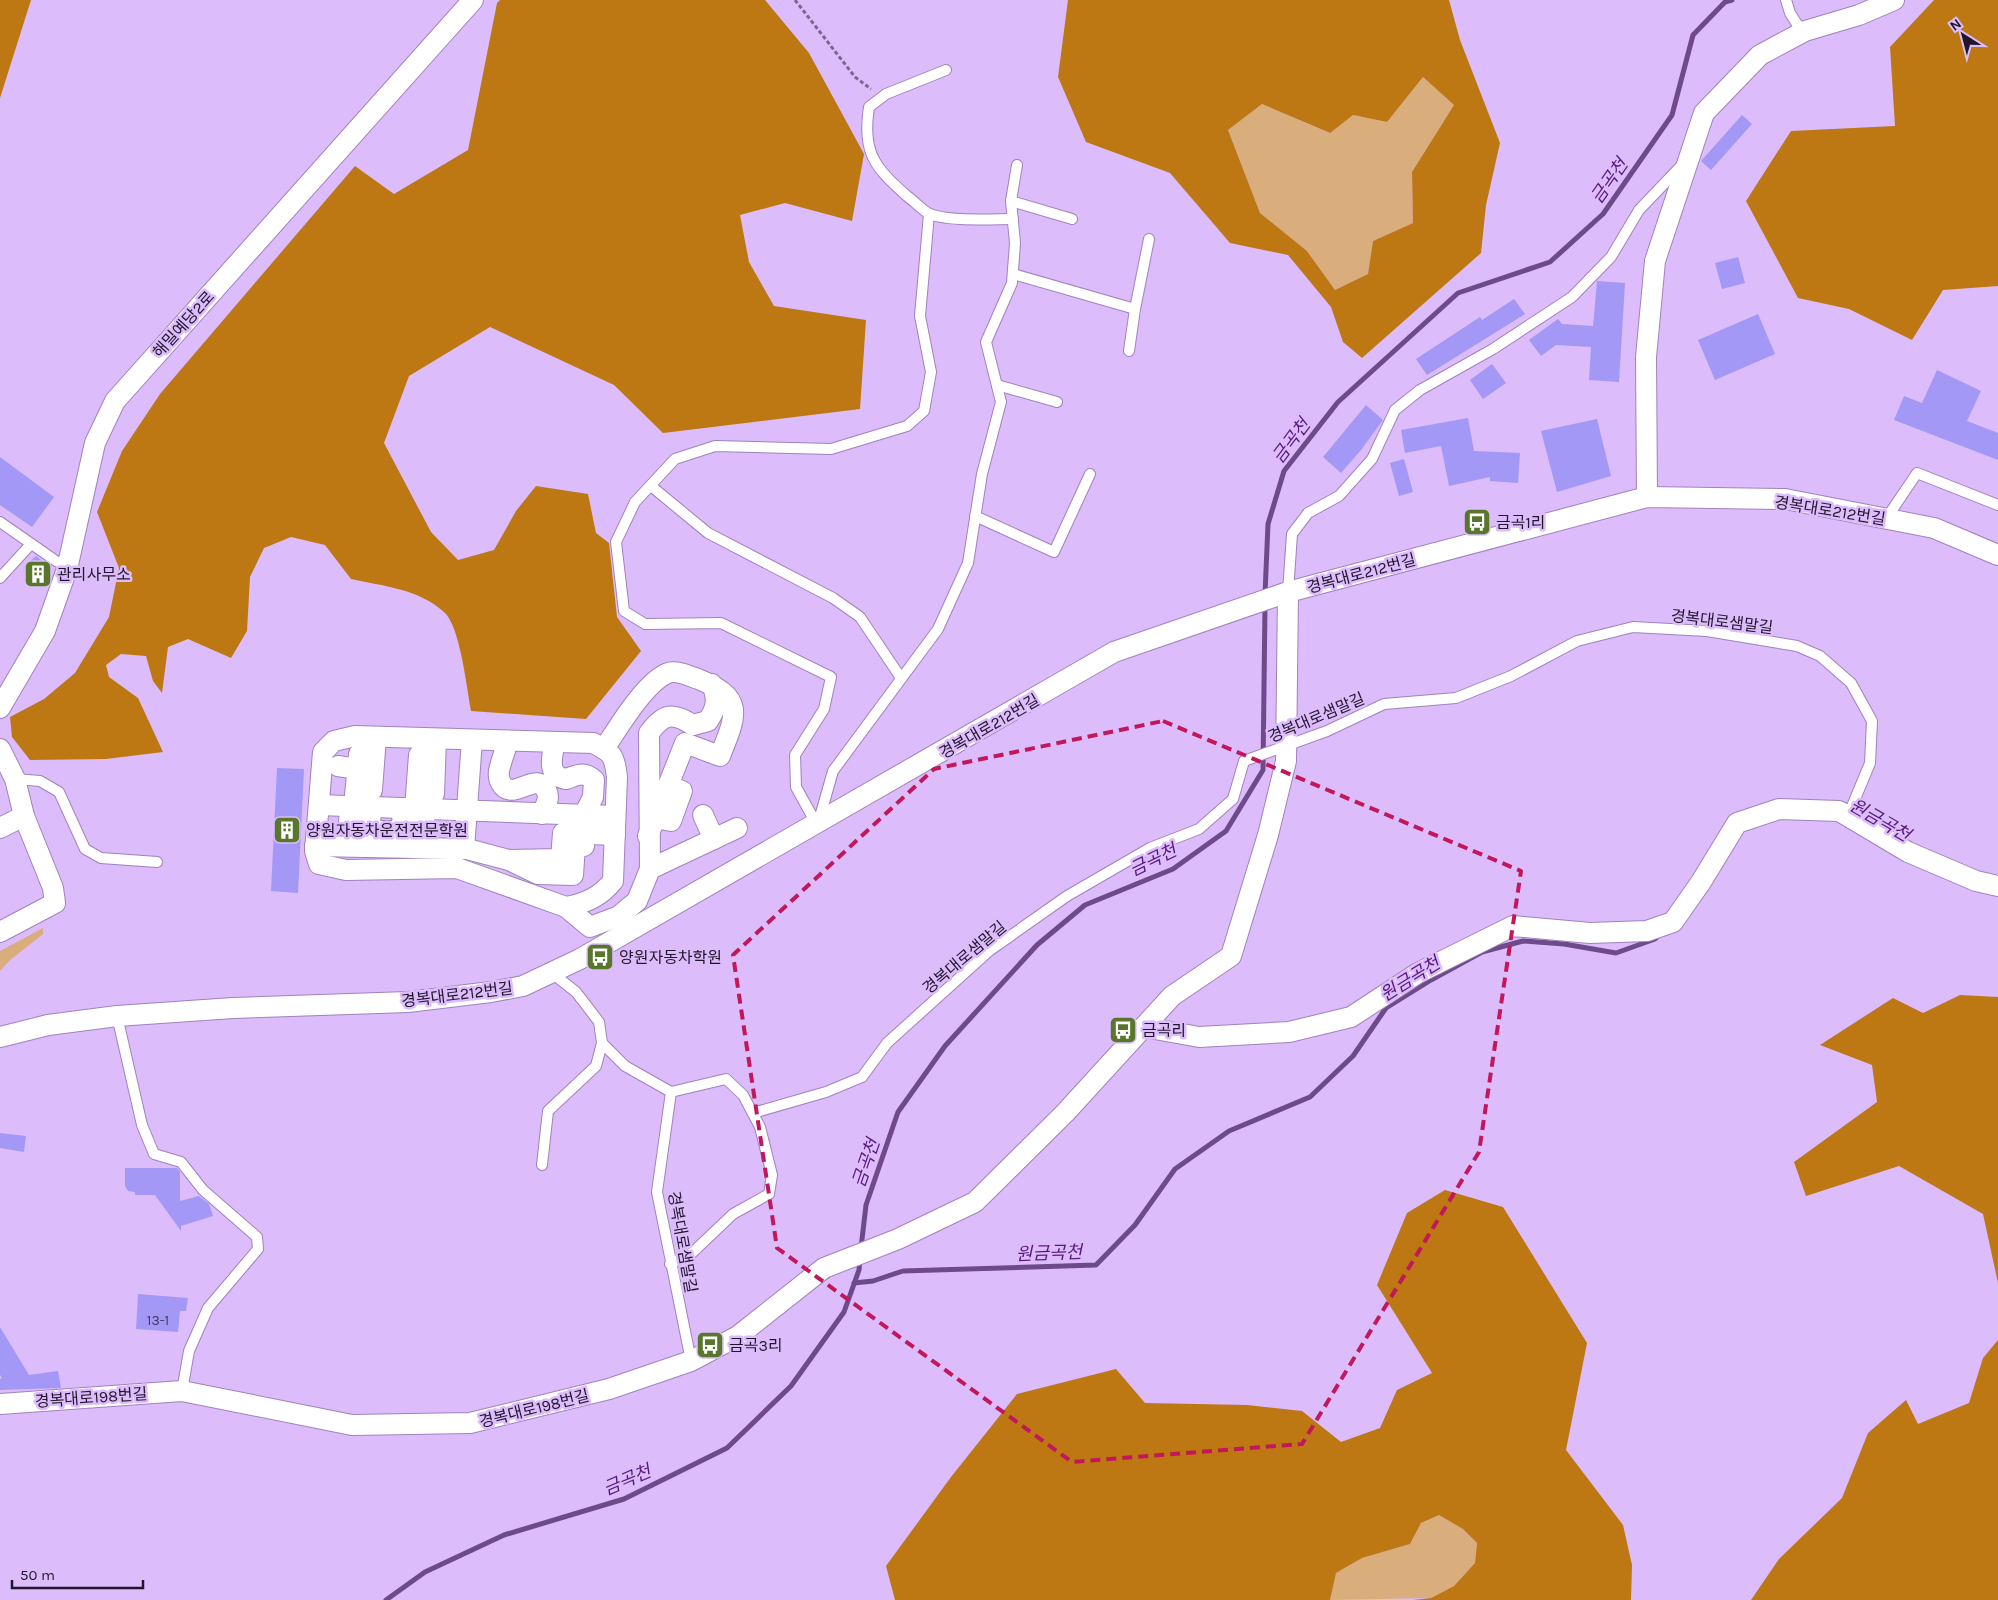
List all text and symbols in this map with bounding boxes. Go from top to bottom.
north arrow [1938,10,1988,60]
text: N [1947,15,1965,35]
water label: 금곡천 [1586,152,1634,208]
street label: 해밀예당2로 [149,287,218,361]
water label: 금곡천 [1267,413,1316,467]
street label: 경복대로212번길 [1773,492,1887,529]
bus stop icon: 금곡1리 [1462,507,1492,537]
place label: 금곡1리 [1496,513,1545,532]
street label: 경복대로212번길 [1305,550,1418,597]
building icon: 관리사무소 [23,559,53,589]
place label: 관리사무소 [57,565,131,584]
street label: 경복대로샘말길 [1670,606,1774,637]
street label: 경복대로샘말길 [1265,689,1367,746]
street label: 경복대로212번길 [936,690,1043,763]
water label: 원금곡천 [1846,794,1916,847]
building icon: 양원자동차운전전문학원 [272,815,302,845]
place label: 양원자동차운전전문학원 [306,821,468,840]
water label: 금곡천 [1126,838,1182,881]
street label: 경복대로샘말길 [919,917,1010,998]
bus stop icon: 양원자동차학원 [585,942,615,972]
place label: 양원자동차학원 [619,948,722,967]
water label: 원금곡천 [1376,951,1446,1006]
street label: 경복대로212번길 [400,978,514,1011]
bus stop icon: 금곡리 [1108,1015,1138,1045]
place label: 금곡리 [1142,1021,1186,1040]
water label: 금곡천 [848,1134,885,1190]
street label: 경복대로샘말길 [664,1190,701,1294]
water label: 원금곡천 [1016,1241,1085,1265]
house number: 13-1 [147,1312,169,1329]
bus stop icon: 금곡3리 [695,1330,725,1360]
place label: 금곡3리 [729,1336,783,1355]
street label: 경복대로198번길 [34,1384,148,1411]
street label: 경복대로198번길 [477,1386,591,1431]
water label: 금곡천 [600,1459,656,1500]
scale bar [12,1558,144,1590]
text: 50 m [20,1566,55,1584]

